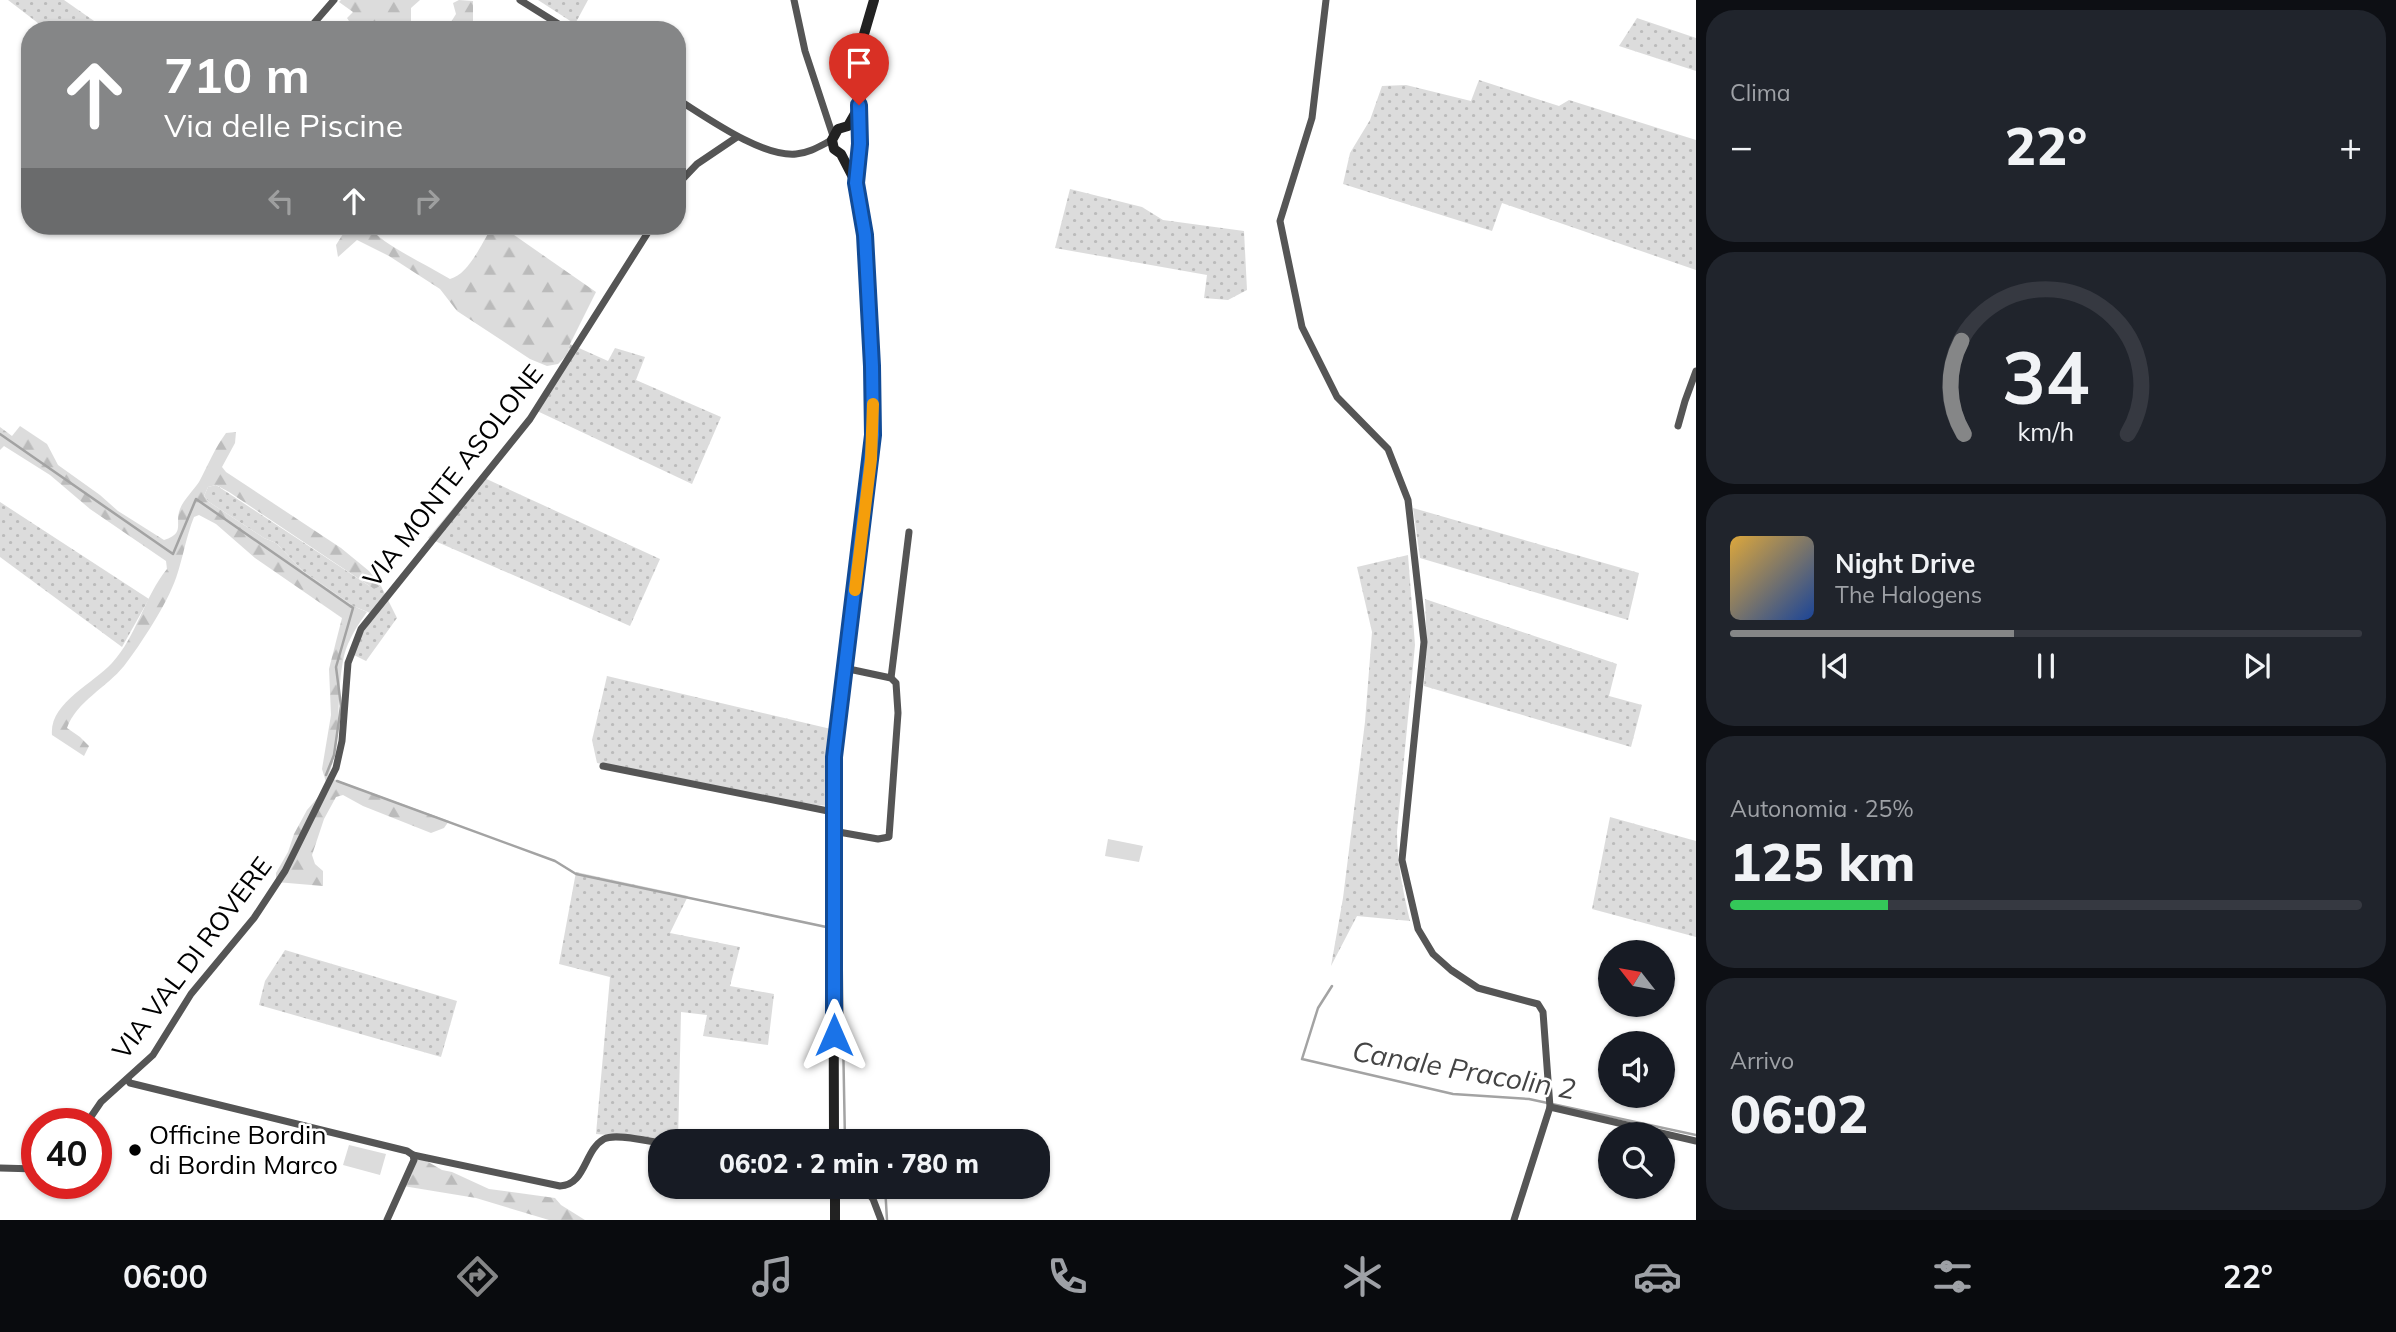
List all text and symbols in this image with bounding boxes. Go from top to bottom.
pin [829,33,889,105]
text: 710 m [164,44,310,105]
icon: arrive [840,44,878,82]
icon: ahead [49,49,140,140]
text: Clima [1730,78,1791,107]
text: Via delle Piscine [164,105,403,145]
text: 22° [2005,113,2087,178]
text: − [1730,122,1753,170]
text: + [2339,122,2362,170]
icon: left [262,182,300,220]
icon: ahead [335,182,373,220]
icon: right [408,182,446,220]
text: 34 [2002,331,2090,422]
street label: VIA MONTE ASOLONE [355,358,550,594]
text: km/h [2018,416,2074,447]
text: Night Drive [1835,547,1975,580]
text: The Halogens [1835,580,1982,609]
icon: previous [1816,647,1854,685]
icon: pause [2027,647,2065,685]
icon: next [2238,647,2276,685]
text: Autonomia · 25% [1730,794,1914,823]
text: 125 km [1730,829,1915,894]
street label: VIA VAL DI ROVERE [105,850,278,1065]
north arrow [1598,940,1675,1017]
map controls [1598,940,1675,1199]
position arrow [797,998,871,1072]
button: sound [1598,1031,1675,1108]
water label: Canale Pracolin 2 [1350,1033,1578,1106]
text: Arrivo [1730,1046,1794,1075]
text: 06:02 [1730,1081,1868,1146]
speed limit sign: 40 [21,1108,112,1199]
place label: Officine Bordin di Bordin Marco [149,1118,338,1181]
button: search [1598,1122,1675,1199]
marker: Officine Bordin di Bordin Marco [127,1142,143,1158]
text: 06:02 · 2 min · 780 m [719,1147,979,1180]
icon: directions [453,1252,502,1301]
icon: music [748,1252,797,1301]
icon: phone [1043,1252,1092,1301]
icon: climate [1338,1252,1387,1301]
icon: car [1633,1252,1682,1301]
icon: filters [1928,1252,1977,1301]
text: 06:00 [123,1256,208,1296]
text: 22° [2222,1256,2273,1296]

